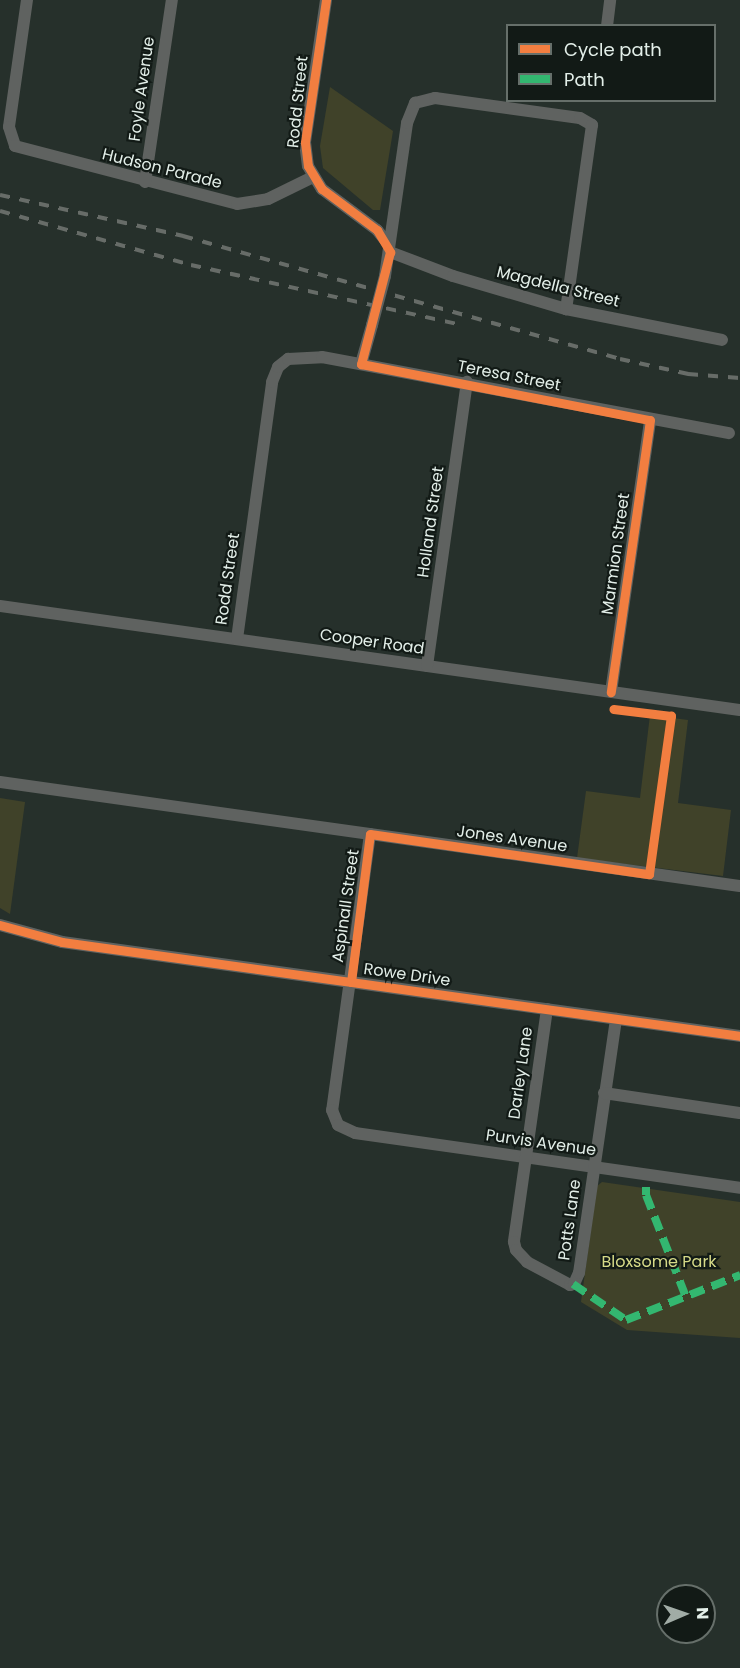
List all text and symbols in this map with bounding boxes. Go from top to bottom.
legend [506,24,716,102]
street label: Foyle Avenue [125,35,159,143]
text: Cycle path [564,37,662,62]
street label: Rodd Street [284,55,312,149]
text: Path [564,67,605,92]
street label: Hudson Parade [100,145,224,193]
street label: Magdella Street [495,262,621,312]
street label: Teresa Street [456,357,562,395]
street label: Holland Street [414,465,448,579]
street label: Marmion Street [598,492,634,616]
street label: Rodd Street [212,532,244,626]
street label: Cooper Road [318,625,426,659]
street label: Jones Avenue [455,822,569,856]
street label: Aspinall Street [329,848,363,964]
street label: Rowe Drive [362,959,452,991]
street label: Darley Lane [505,1026,537,1120]
street label: Purvis Avenue [485,1126,597,1160]
street label: Potts Lane [555,1178,585,1262]
park label: Bloxsome Park [601,1252,717,1272]
north arrow [656,1584,716,1644]
text: N [691,1607,714,1620]

